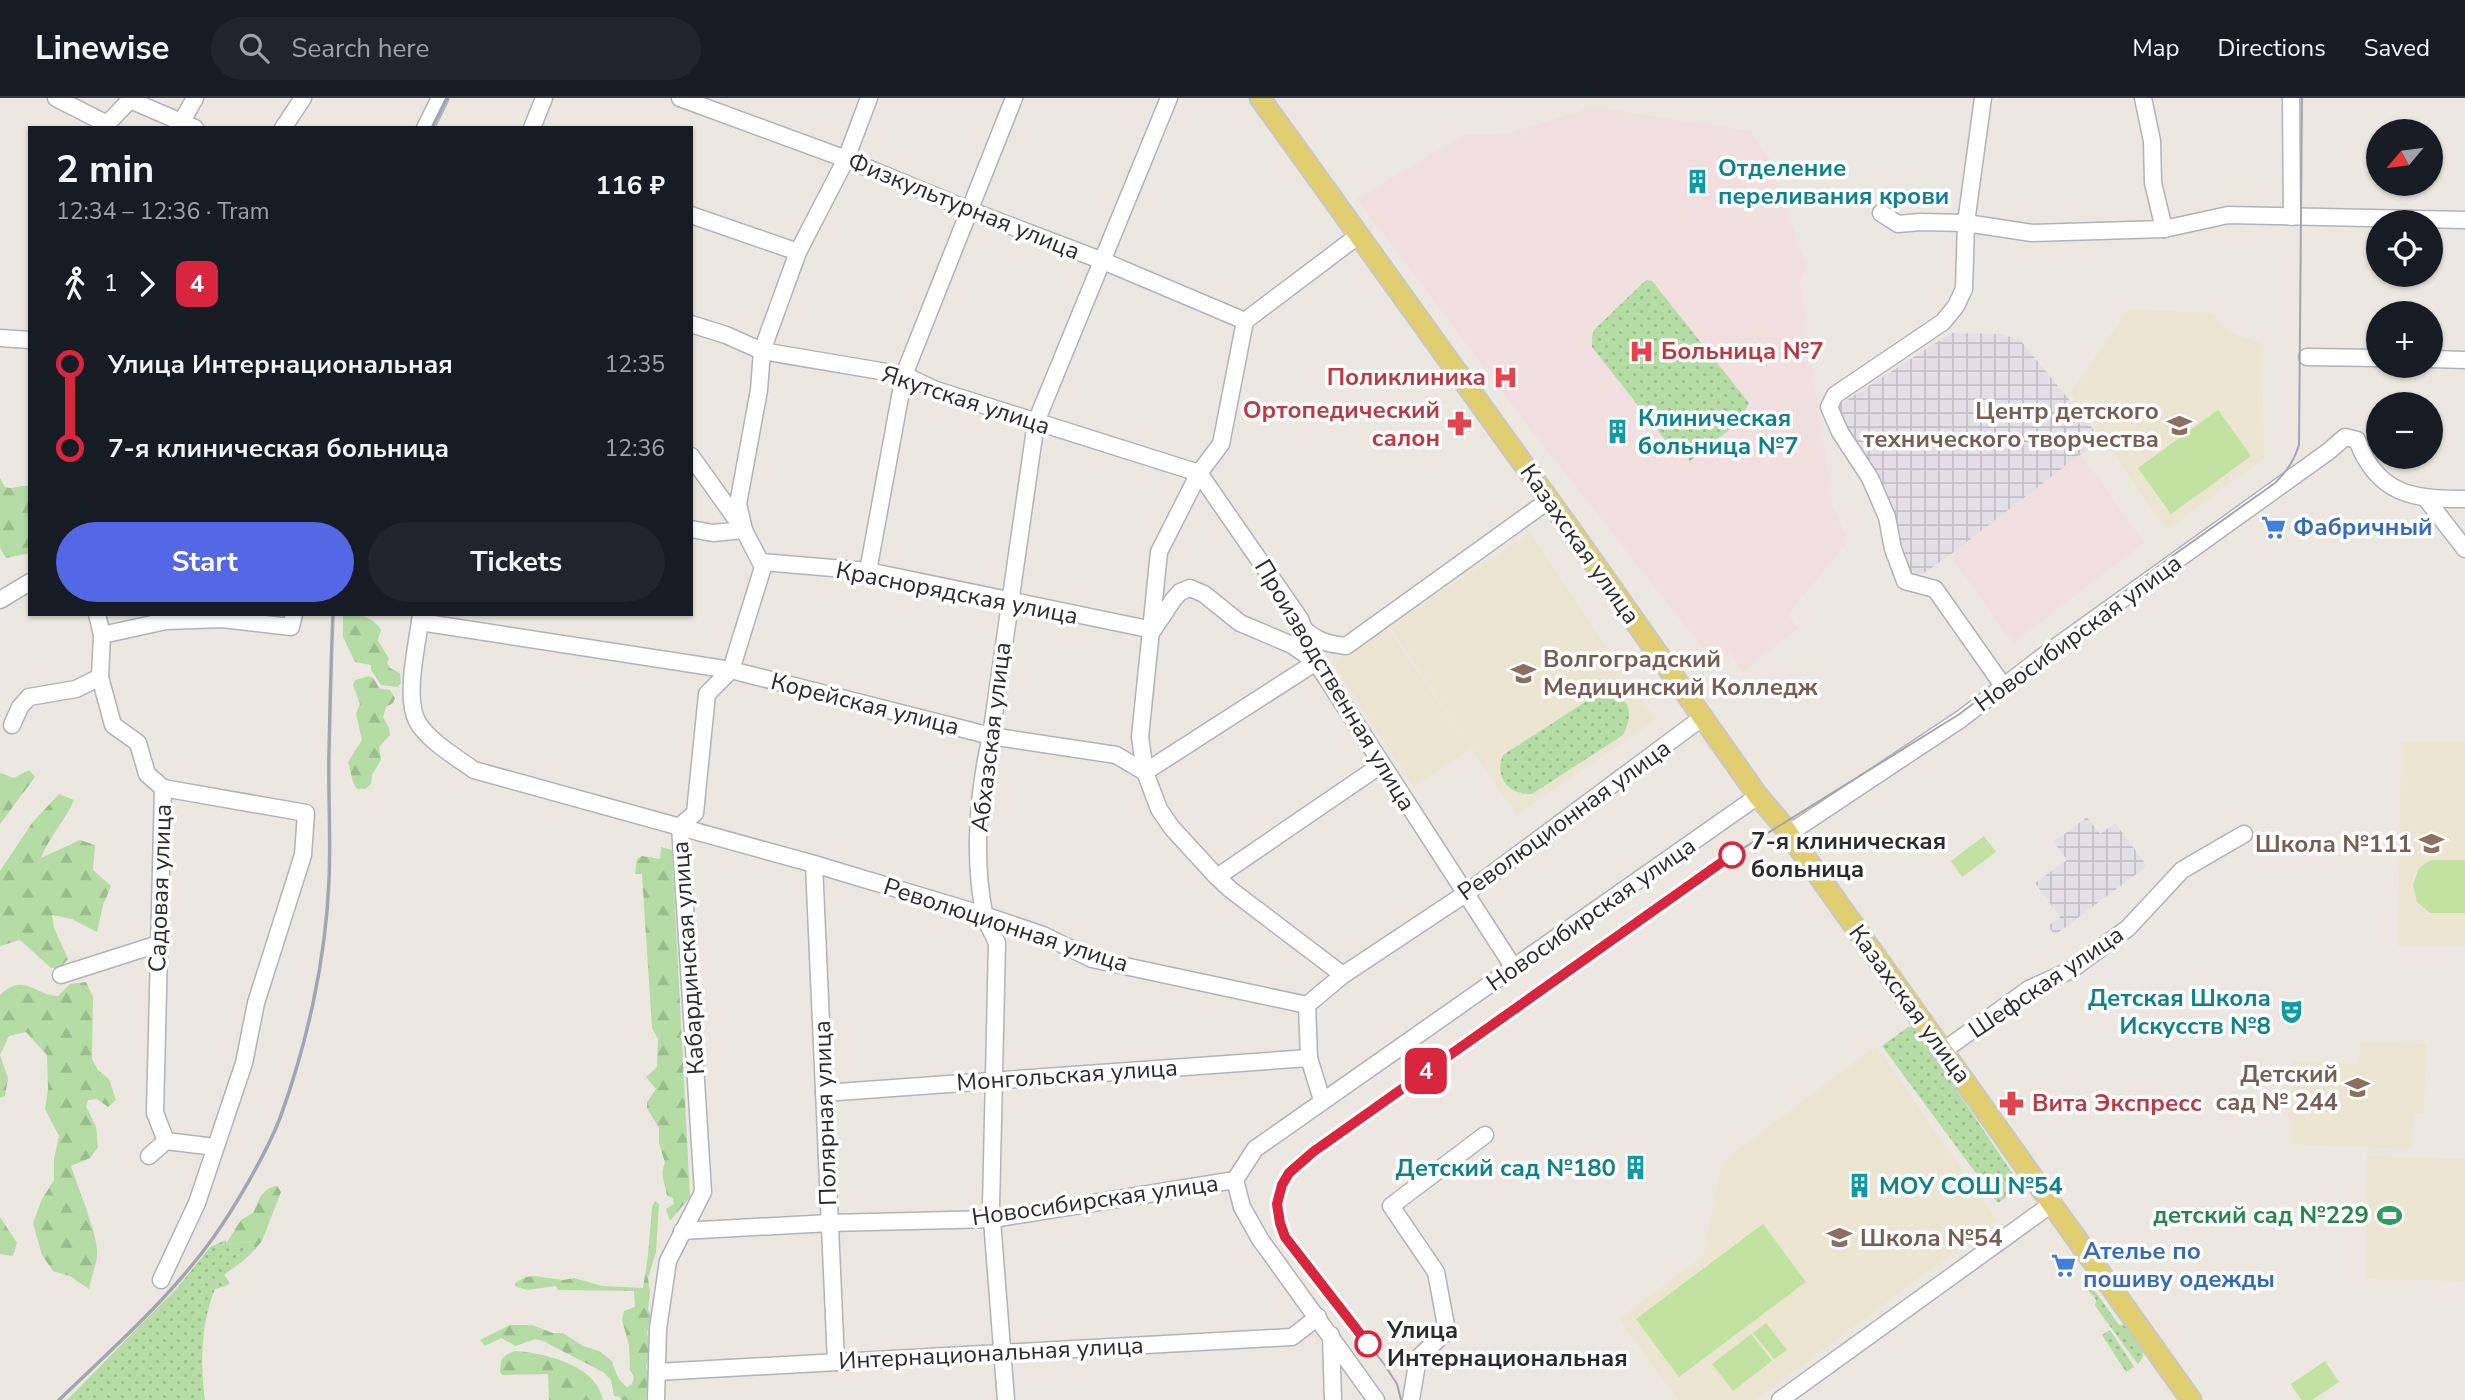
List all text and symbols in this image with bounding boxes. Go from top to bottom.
search box [211,17,701,80]
text: Linewise [35,26,169,71]
icon: search [235,29,273,67]
text: Search here [291,31,429,66]
text: Map [2132,32,2179,64]
text: Directions [2217,32,2326,64]
text: Saved [2364,32,2430,64]
north arrow [2366,119,2443,196]
map controls [2366,119,2443,469]
text: 2 min [56,144,154,195]
street label: Физкультурная улица [843,145,1085,267]
place label: Отделение переливания крови [1718,152,1949,212]
text: 116 ₽ [596,168,665,203]
building icon: Отделение переливания крови [1684,168,1712,196]
text: 12:34 – 12:36 · Tram [56,196,269,227]
button: locate [2366,210,2443,287]
icon: walk [56,265,94,303]
icon: forward [128,265,166,303]
text: 1 [104,268,118,299]
text: 4 [190,268,204,300]
button: + [2366,301,2443,378]
place label: Больница №7 [1661,335,1824,367]
hospital icon: Больница №7 [1627,337,1655,365]
text: Улица Интернациональная [108,347,453,382]
text: 12:35 [605,349,665,380]
street label: Якутская улица [878,358,1054,442]
place label: Поликлиника [1327,361,1486,393]
hospital icon: Поликлиника [1492,363,1520,391]
button: − [2366,392,2443,469]
place label: Ортопедический салон [1243,394,1440,454]
place label: Центр детского технического творчества [1863,395,2159,455]
place label: Клиническая больница №7 [1638,402,1799,462]
pharmacy icon: Ортопедический салон [1446,410,1474,438]
school or university icon: Центр детского технического творчества [2165,411,2193,439]
building icon: Клиническая больница №7 [1604,418,1632,446]
text: 7-я клиническая больница [108,431,449,466]
text: 12:36 [605,433,665,464]
street label: Казахская улица [1513,458,1647,630]
place label: Фабричный [2293,511,2433,543]
supermarket icon: Фабричный [2259,513,2287,541]
button: Start [56,522,354,602]
button: Tickets [368,522,665,602]
street label: Новосибирская улица [1968,547,2188,719]
street label: Производственная улица [1247,553,1423,817]
street label: Краснорядская улица [833,554,1081,632]
street label: Абхазская улица [963,640,1019,834]
place label: Волгоградский Медицинский Колледж [1543,643,1818,703]
school or university icon: Волгоградский Медицинский Колледж [1509,659,1537,687]
street label: Корейская улица [767,665,963,743]
street label: Революционная улица [1451,732,1677,908]
street label: Садовая улица [141,803,179,973]
place label: 7-я клиническая больница [1751,825,1946,885]
place label: Школа №111 [2255,828,2412,860]
street label: Новосибирская улица [1480,830,1702,998]
school or university icon: Школа №111 [2418,830,2446,858]
street label: Кабардинская улица [664,840,712,1076]
marker: 7-я клиническая больница [1719,842,1745,868]
street label: Революционная улица [879,870,1133,980]
street label: Казахская улица [1842,918,1978,1090]
street label: Шефская улица [1962,918,2130,1046]
place label: Детская Школа Искусств №8 [2088,982,2271,1042]
theatre icon: Детская Школа Искусств №8 [2277,998,2305,1026]
street label: Полярная улица [806,1020,844,1206]
line badge: 4 [1403,1048,1449,1094]
street label: Монгольская улица [955,1051,1179,1099]
text: 4 [1419,1055,1433,1087]
place label: Детский сад № 244 [2215,1058,2338,1118]
school or university icon: Детский сад № 244 [2344,1074,2372,1102]
place label: Вита Экспресс [2032,1087,2202,1119]
pharmacy icon: Вита Экспресс [1998,1089,2026,1117]
place label: Детский сад №180 [1396,1152,1616,1184]
building icon: Детский сад №180 [1622,1154,1650,1182]
street label: Новосибирская улица [970,1167,1220,1233]
place label: МОУ СОШ №54 [1879,1170,2063,1202]
building icon: МОУ СОШ №54 [1845,1172,1873,1200]
place label: детский сад №229 [2153,1199,2369,1231]
sports icon: детский сад №229 [2375,1201,2403,1229]
place label: Школа №54 [1860,1222,2003,1254]
school or university icon: Школа №54 [1826,1224,1854,1252]
place label: Ателье по пошиву одежды [2083,1235,2275,1295]
supermarket icon: Ателье по пошиву одежды [2049,1251,2077,1279]
place label: Улица Интернациональная [1386,1314,1628,1374]
street label: Интернациональная улица [838,1329,1144,1377]
marker: Улица Интернациональная [1355,1331,1381,1357]

